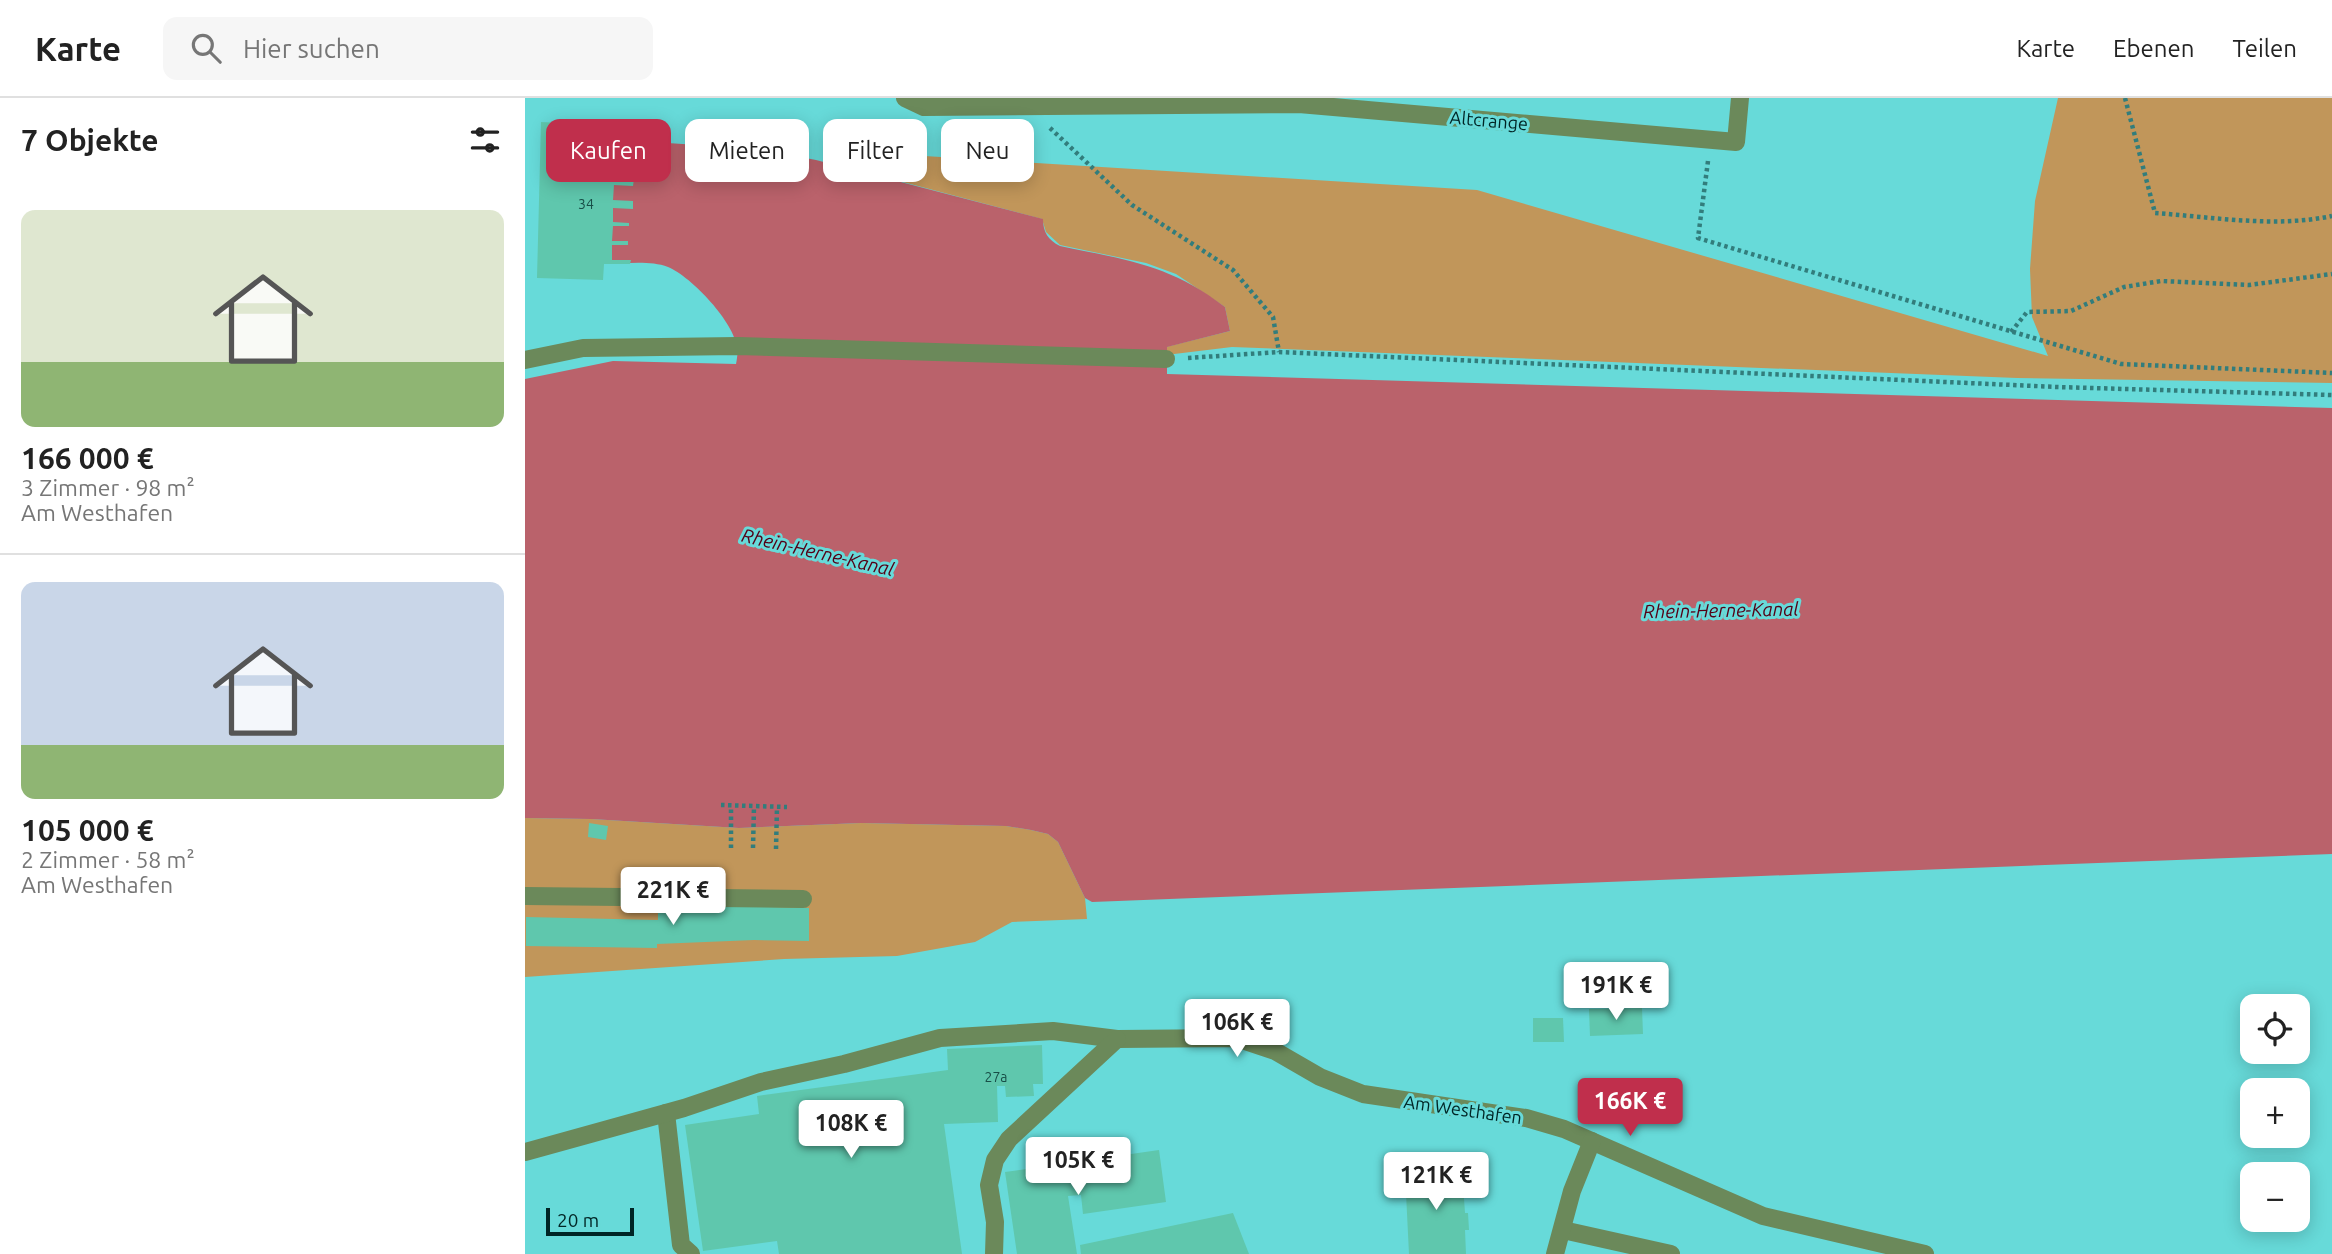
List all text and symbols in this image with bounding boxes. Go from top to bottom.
search box [163,17,653,80]
icon: search [187,29,225,67]
text: Karte [35,30,121,67]
text: Hier suchen [243,34,380,63]
text: Karte [2016,35,2075,62]
text: Ebenen [2113,35,2194,62]
text: Teilen [2232,35,2297,62]
street label: Altcrange [1449,107,1529,133]
chip: Kaufen [546,119,671,182]
chip: Mieten [685,119,809,182]
chip: Filter [823,119,927,182]
chip: Neu [941,119,1034,182]
icon: filters [466,121,504,159]
text: 7 Objekte [21,123,159,157]
house number: 34 [578,196,594,212]
icon: home [200,256,326,382]
text: 166 000 € [21,441,154,475]
text: 3 Zimmer · 98 m² [21,475,195,500]
text: Am Westhafen [21,500,173,525]
water label: Rhein-Herne-Kanal [740,524,897,580]
water label: Rhein-Herne-Kanal [1643,598,1800,622]
icon: home [200,628,326,754]
text: 105 000 € [21,813,154,847]
text: 2 Zimmer · 58 m² [21,847,195,872]
pin: 221K € [616,868,730,927]
text: Am Westhafen [21,872,173,897]
text: 221K € [637,877,709,902]
pin: 191K € [1559,962,1673,1022]
text: 191K € [1580,972,1652,997]
map controls [2240,994,2310,1232]
button: locate [2240,994,2310,1064]
pin: 106K € [1180,1000,1294,1059]
text: 106K € [1201,1009,1273,1034]
house number: 27a [985,1069,1008,1085]
button: + [2240,1078,2310,1148]
pin: 166K € [1573,1079,1687,1138]
text: 166K € [1594,1088,1666,1113]
street label: Am Westhafen [1403,1091,1523,1127]
pin: 108K € [794,1100,908,1160]
text: 108K € [815,1110,887,1135]
pin: 105K € [1021,1138,1135,1197]
text: 105K € [1042,1147,1114,1172]
pin: 121K € [1379,1152,1493,1212]
text: 121K € [1400,1162,1472,1187]
button: − [2240,1162,2310,1232]
scale bar [546,1205,633,1237]
text: 20 m [557,1209,599,1231]

